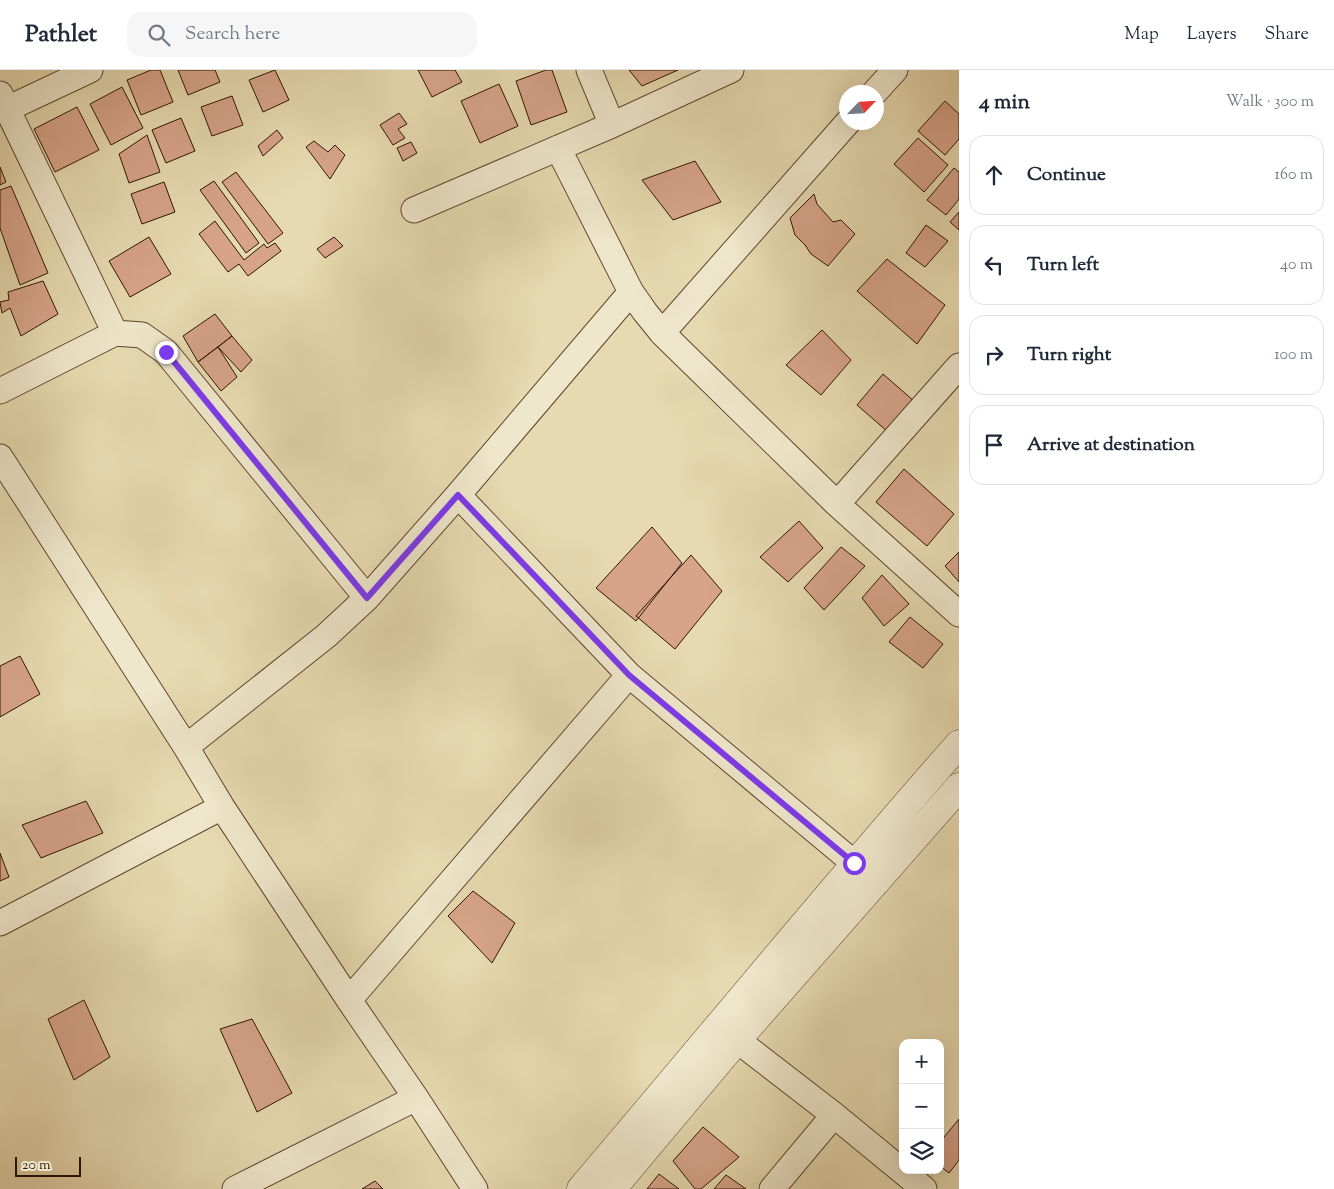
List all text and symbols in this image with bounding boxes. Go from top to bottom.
search box [127,12,477,57]
text: Pathlet [25,18,97,52]
icon: search [145,21,173,49]
text: Search here [185,21,280,48]
text: Map [1124,22,1159,48]
text: Layers [1187,22,1237,48]
text: Share [1265,22,1309,48]
north arrow [839,85,884,130]
text: 4 min [979,88,1030,118]
text: Walk · 300 m [1226,91,1314,114]
icon: ahead [980,161,1008,189]
text: Continue [1027,162,1106,189]
text: 160 m [1275,164,1313,187]
icon: left [980,251,1008,279]
text: Turn left [1027,252,1099,279]
text: 40 m [1280,254,1313,277]
route end [155,341,178,364]
icon: right [980,341,1008,369]
text: Turn right [1027,342,1111,369]
text: 100 m [1274,344,1313,367]
icon: arrive [980,431,1008,459]
text: Arrive at destination [1027,432,1195,459]
route start [843,852,866,875]
map controls [899,1039,944,1174]
button: + [899,1039,944,1084]
button: − [899,1084,944,1129]
button: layers [899,1129,944,1174]
scale bar [15,1154,81,1177]
text: 20 m [22,1156,51,1176]

